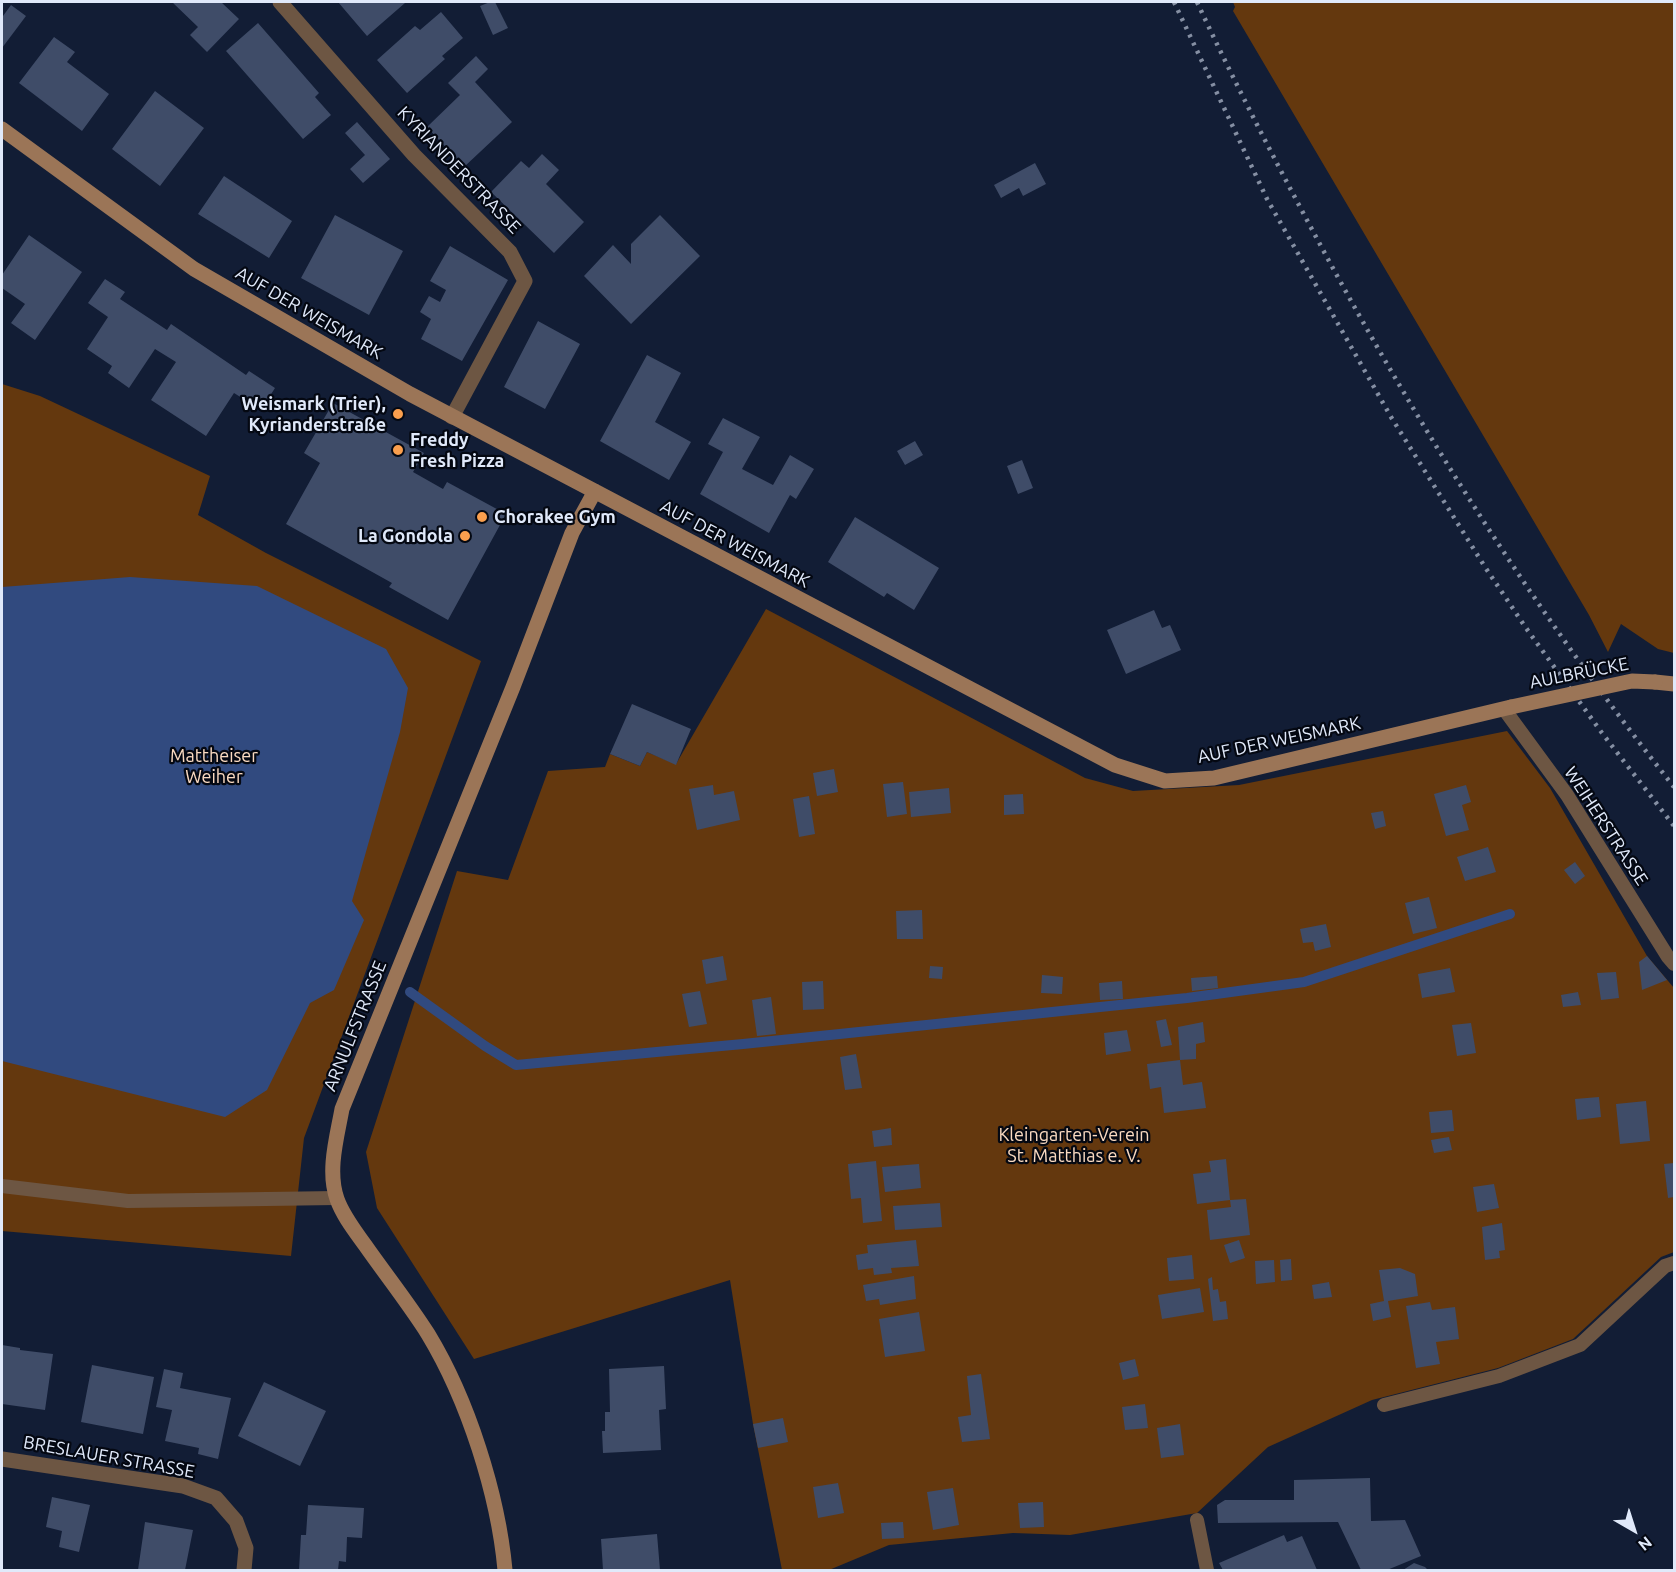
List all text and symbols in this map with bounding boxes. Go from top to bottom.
street label: KYRIANDERSTRASSE [393,102,525,238]
street label: AUF DER WEISMARK [232,262,386,364]
place label: Weismark (Trier), Kyrianderstraße [241,393,386,436]
marker: Weismark (Trier), Kyrianderstraße [391,407,405,421]
place label: Freddy Fresh Pizza [410,429,504,472]
marker: Freddy Fresh Pizza [391,443,405,457]
street label: AUF DER WEISMARK [657,495,813,593]
place label: Chorakee Gym [494,506,616,528]
marker: Chorakee Gym [475,510,489,524]
place label: La Gondola [358,525,453,547]
marker: La Gondola [458,529,472,543]
street label: AULBRÜCKE [1528,653,1630,693]
street label: AUF DER WEISMARK [1196,712,1362,768]
park label: Mattheiser Weiher [170,745,258,788]
street label: WEIHERSTRASSE [1560,763,1652,889]
street label: ARNULFSTRASSE [319,958,391,1094]
park label: Kleingarten-Verein St. Matthias e. V. [998,1124,1150,1166]
street label: BRESLAUER STRASSE [22,1431,196,1483]
north arrow [1604,1500,1664,1560]
text: N [1635,1533,1656,1555]

